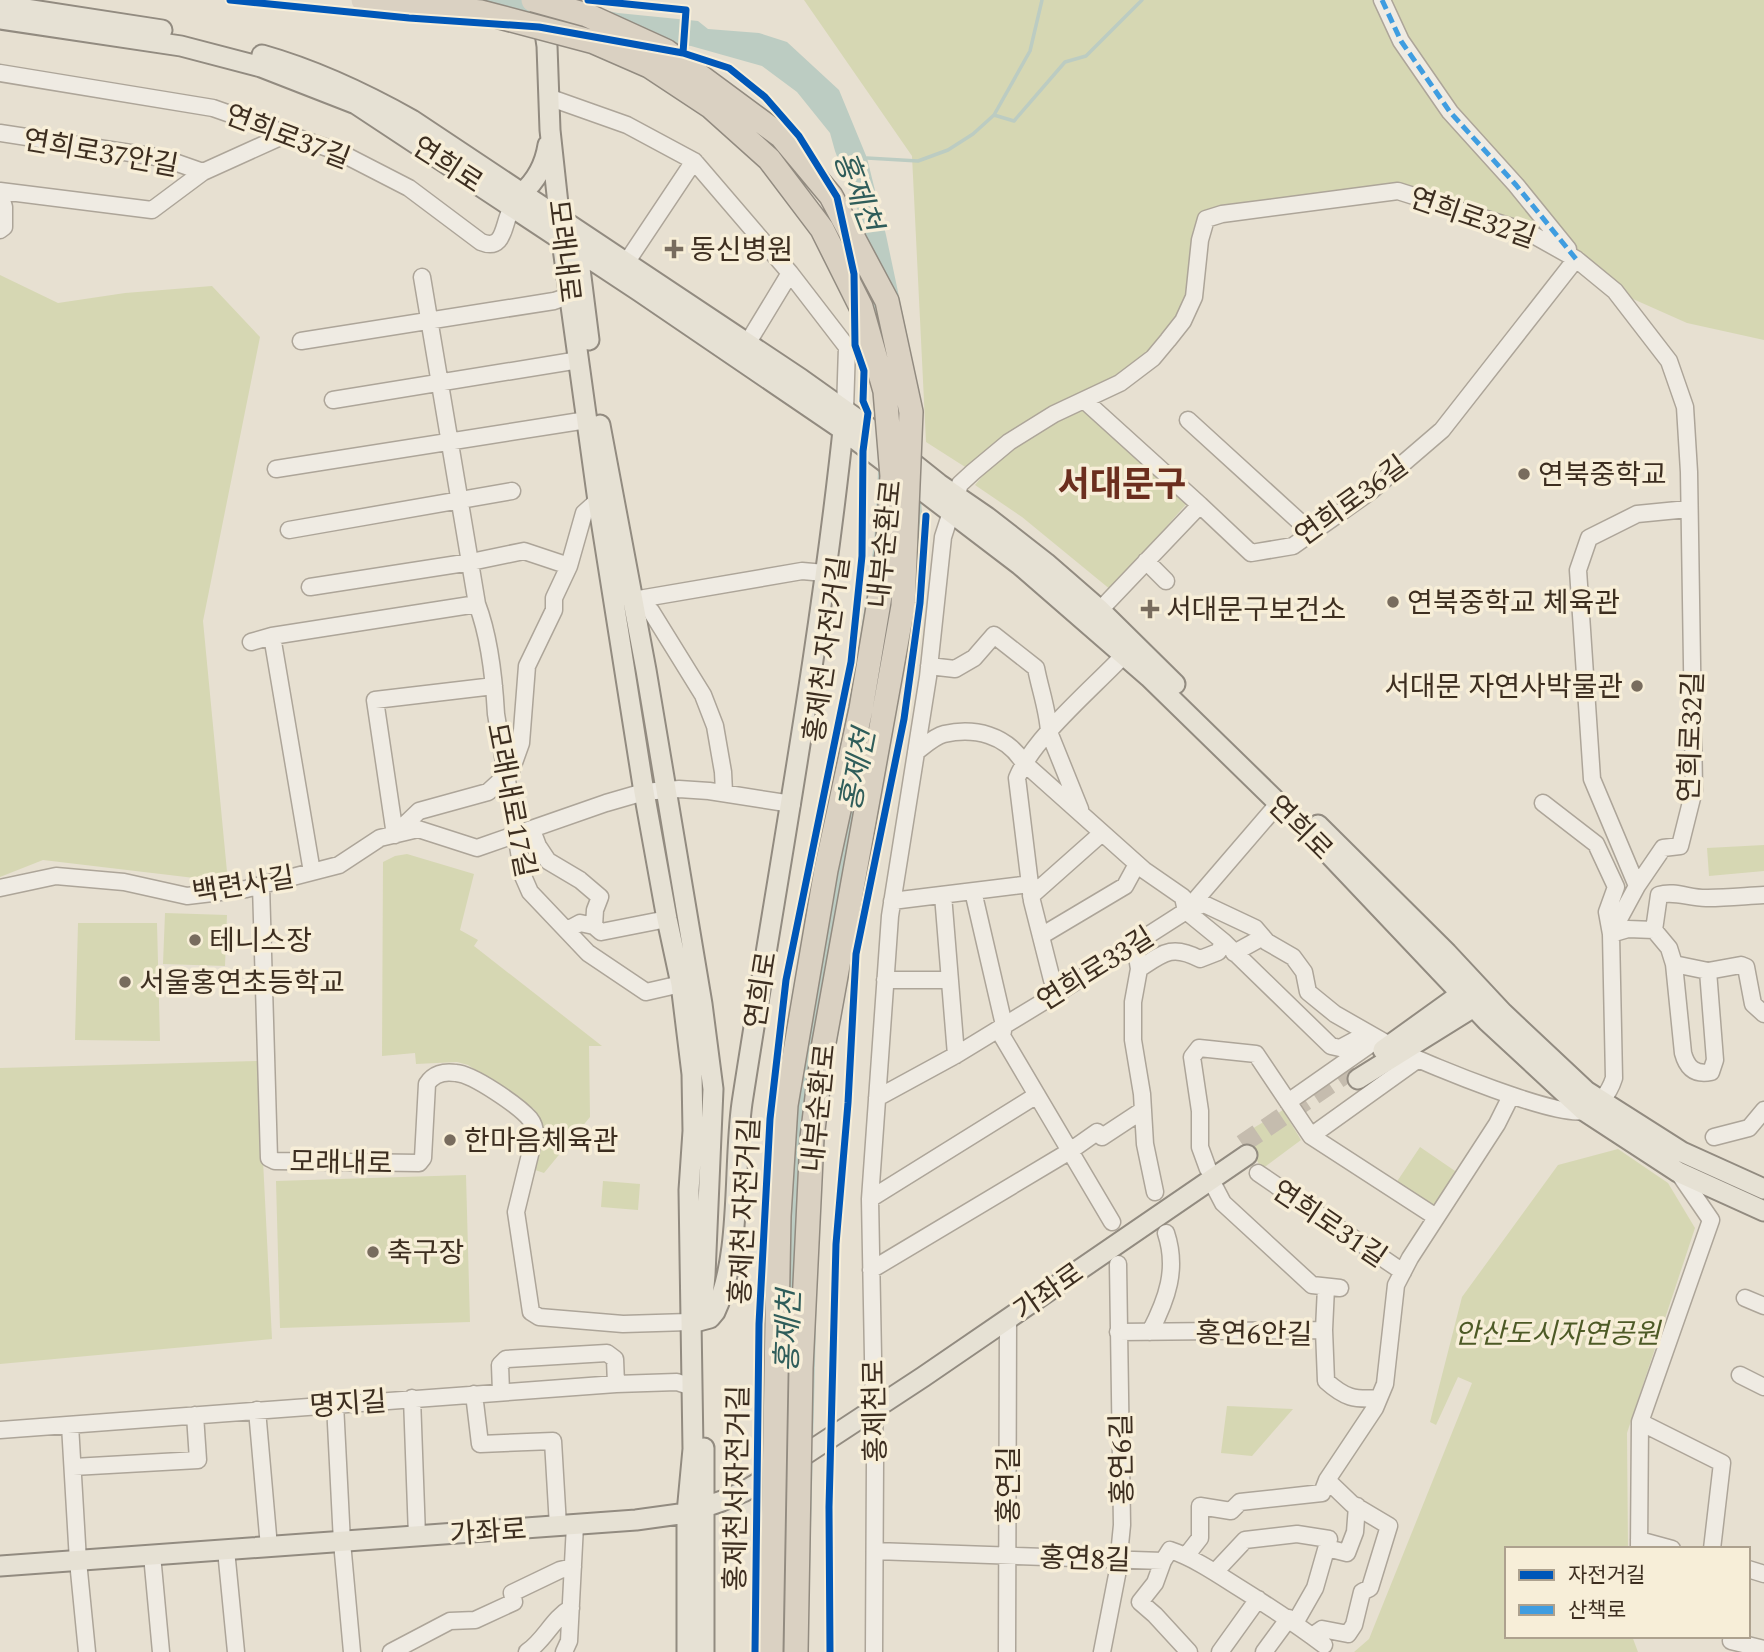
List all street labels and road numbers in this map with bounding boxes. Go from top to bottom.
street label: 연희로37길 [219,94,356,181]
street label: 연희로37안길 [20,119,182,188]
street label: 연희로 [403,126,491,204]
street label: 연희로32길 [1404,177,1541,260]
street label: 모래내로 [536,197,591,305]
street label: 연희로36길 [1286,445,1418,557]
street label: 내부순환로 [857,478,914,610]
street label: 홍제천 자전거길 [793,553,862,745]
street label: 연희로32길 [1668,671,1715,803]
street label: 모래내로17길 [474,719,547,881]
street label: 연희로 [1257,786,1342,871]
street label: 백련사길 [189,856,297,915]
street label: 연희로33길 [1029,916,1163,1022]
street label: 연희로 [734,949,789,1032]
street label: 내부순환로 [791,1042,848,1174]
street label: 홍제천 자전거길 [719,1116,772,1306]
street label: 모래내로 [289,1141,393,1186]
street label: 연희로31길 [1263,1170,1396,1279]
street label: 가좌로 [1005,1252,1093,1332]
street label: 홍연6안길 [1195,1312,1313,1357]
street label: 홍제천로 [853,1359,898,1463]
street label: 명지길 [308,1380,388,1429]
street label: 홍제천서자전거길 [714,1385,761,1591]
street label: 홍연6길 [1100,1413,1145,1505]
street label: 홍연길 [988,1446,1031,1524]
street label: 가좌로 [448,1508,528,1557]
street label: 홍연8길 [1039,1536,1131,1583]

